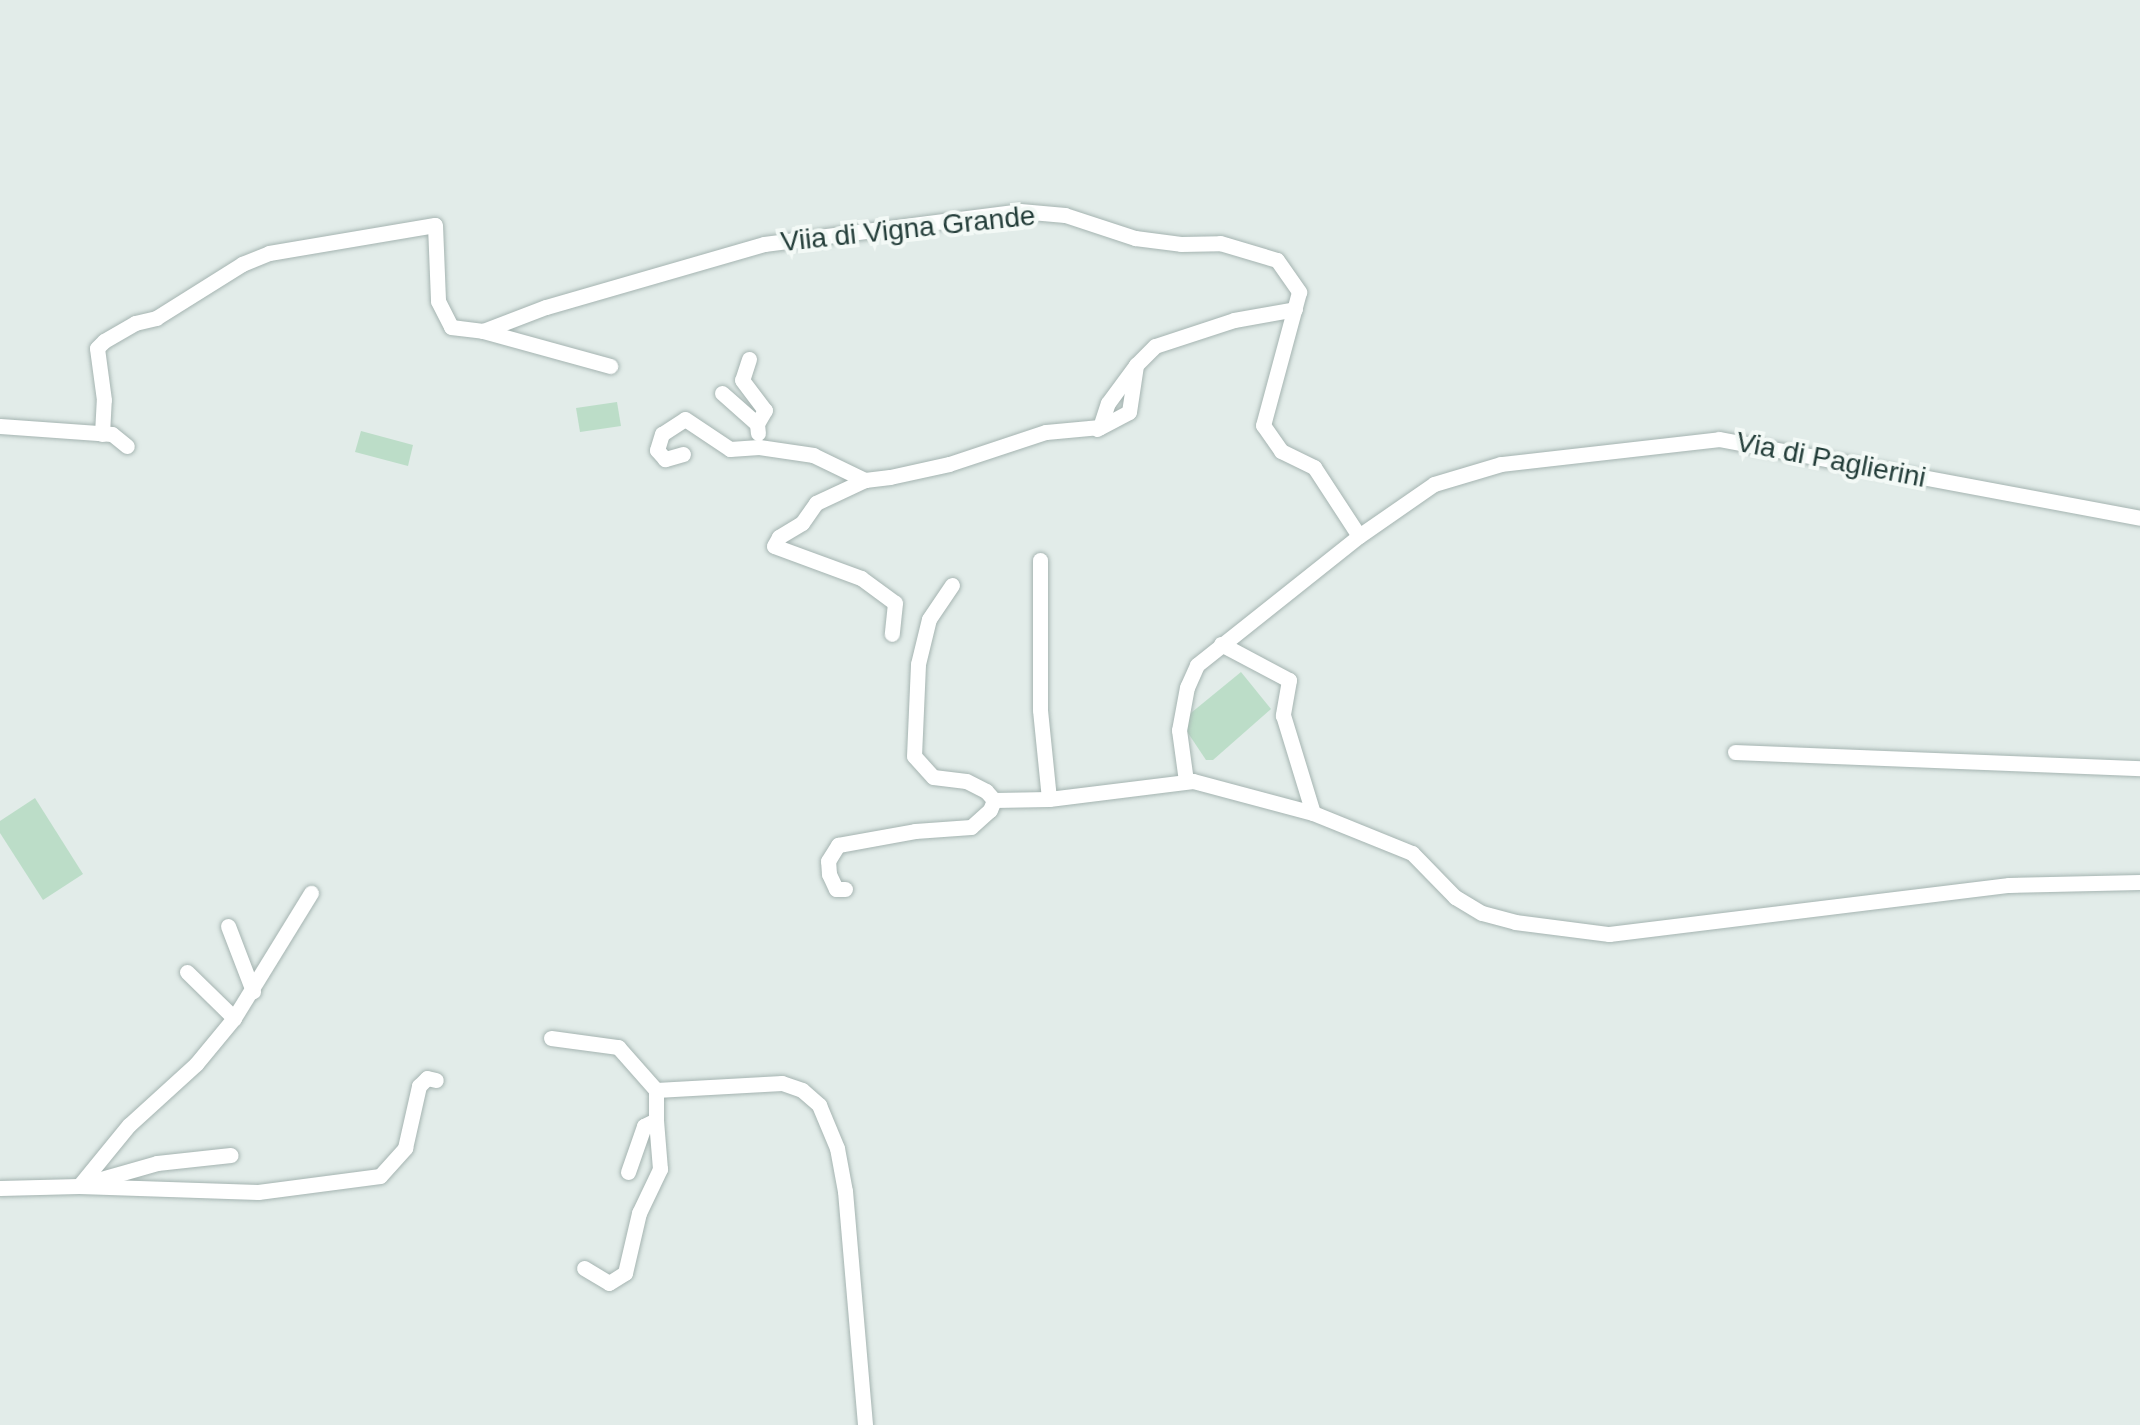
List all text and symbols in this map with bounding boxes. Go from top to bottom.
street label: Viia di Vigna Grande [779,199,1037,259]
street label: Via di Paglierini [1733,425,1929,495]

